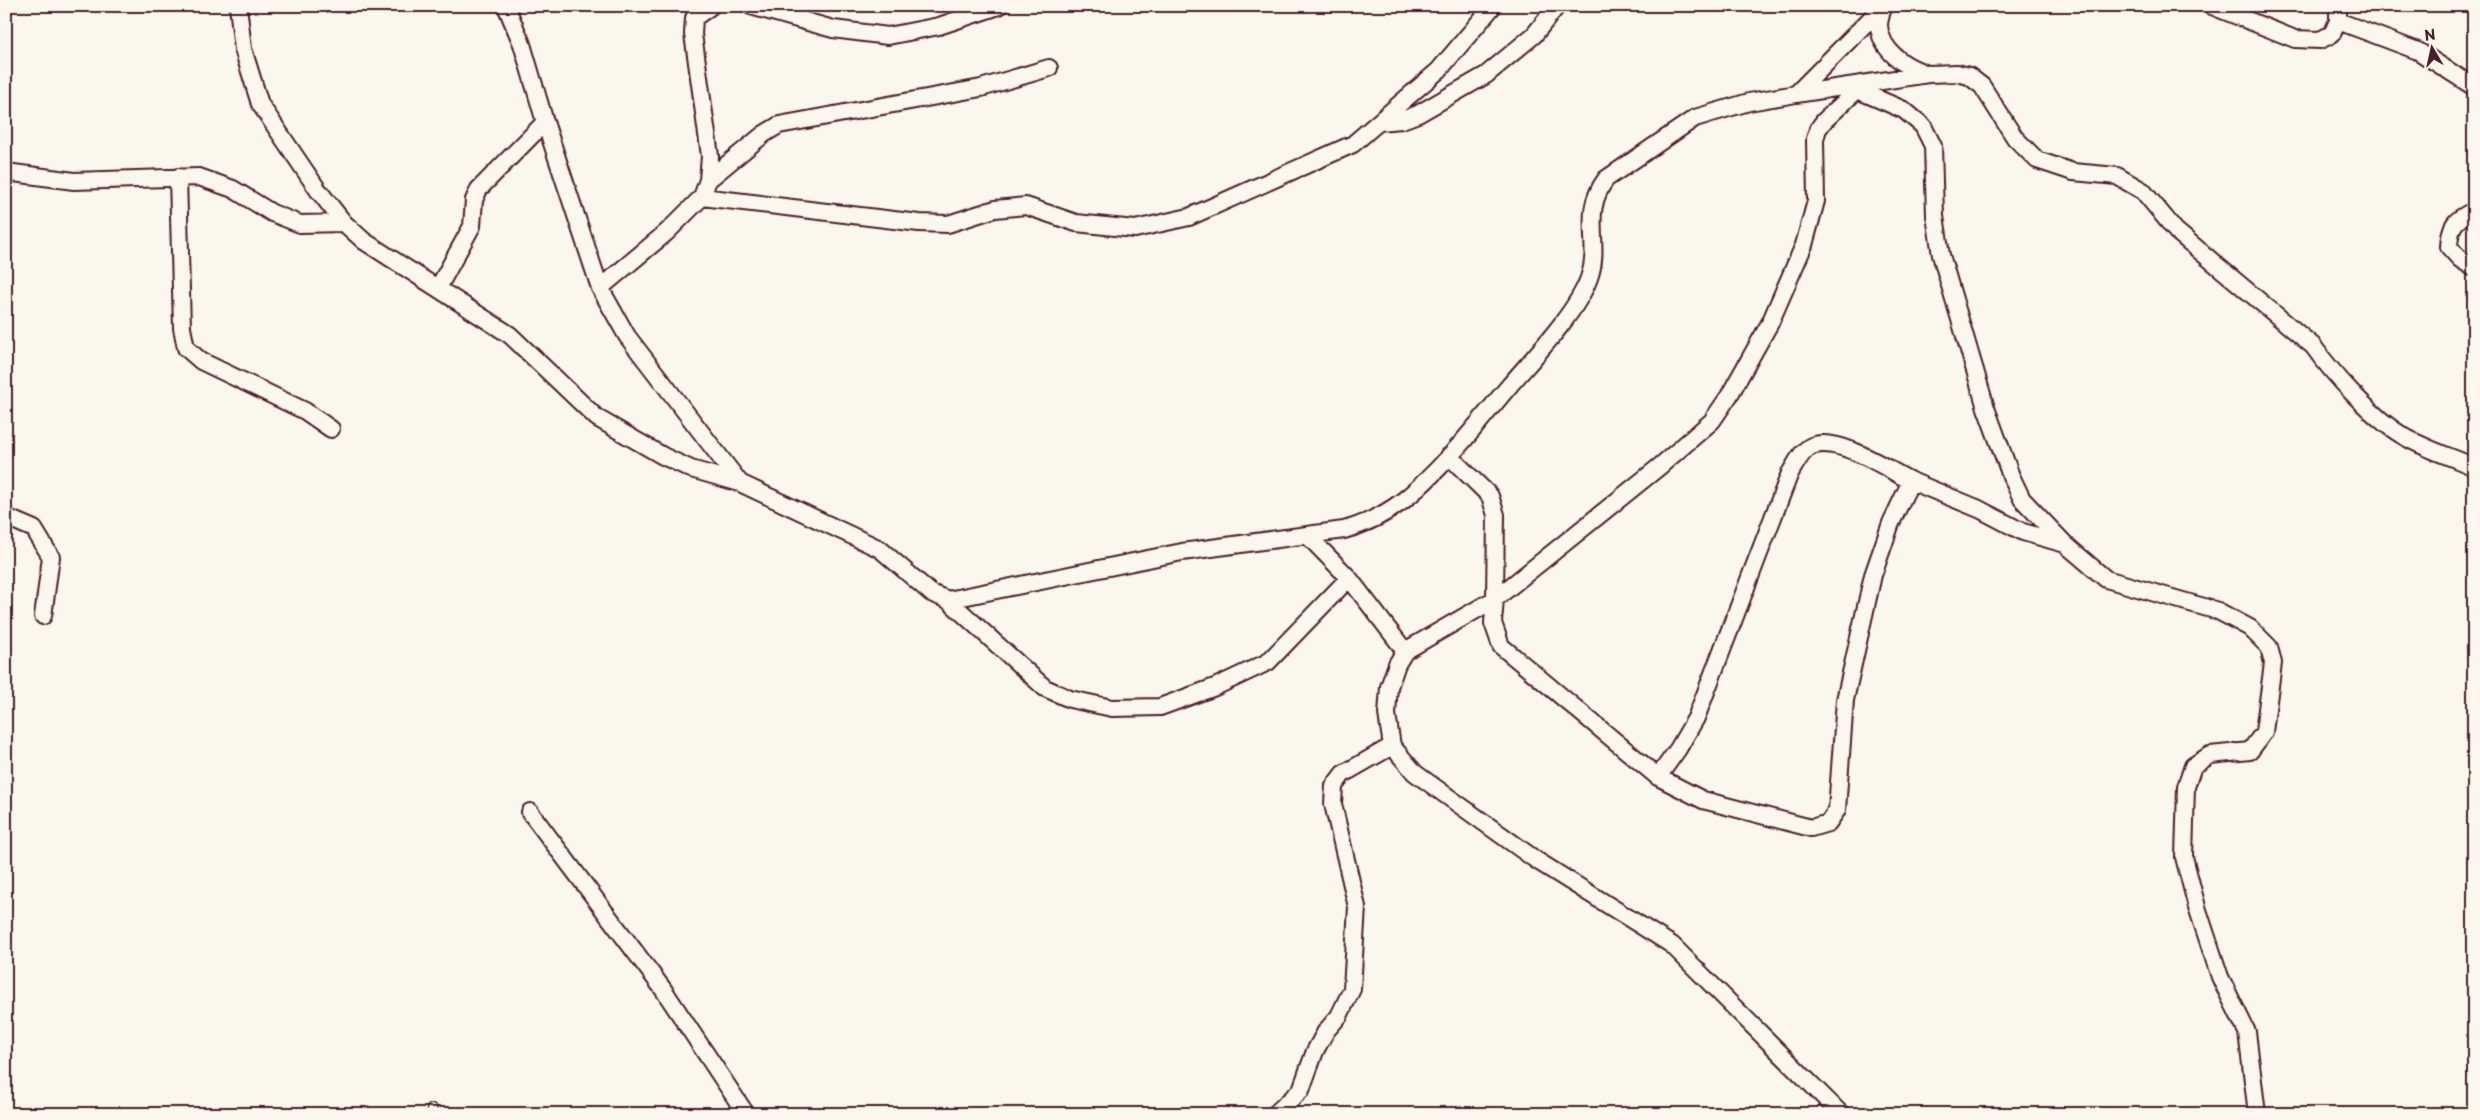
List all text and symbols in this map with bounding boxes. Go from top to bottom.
north arrow [2408,22,2458,72]
text: N [2423,23,2437,46]

